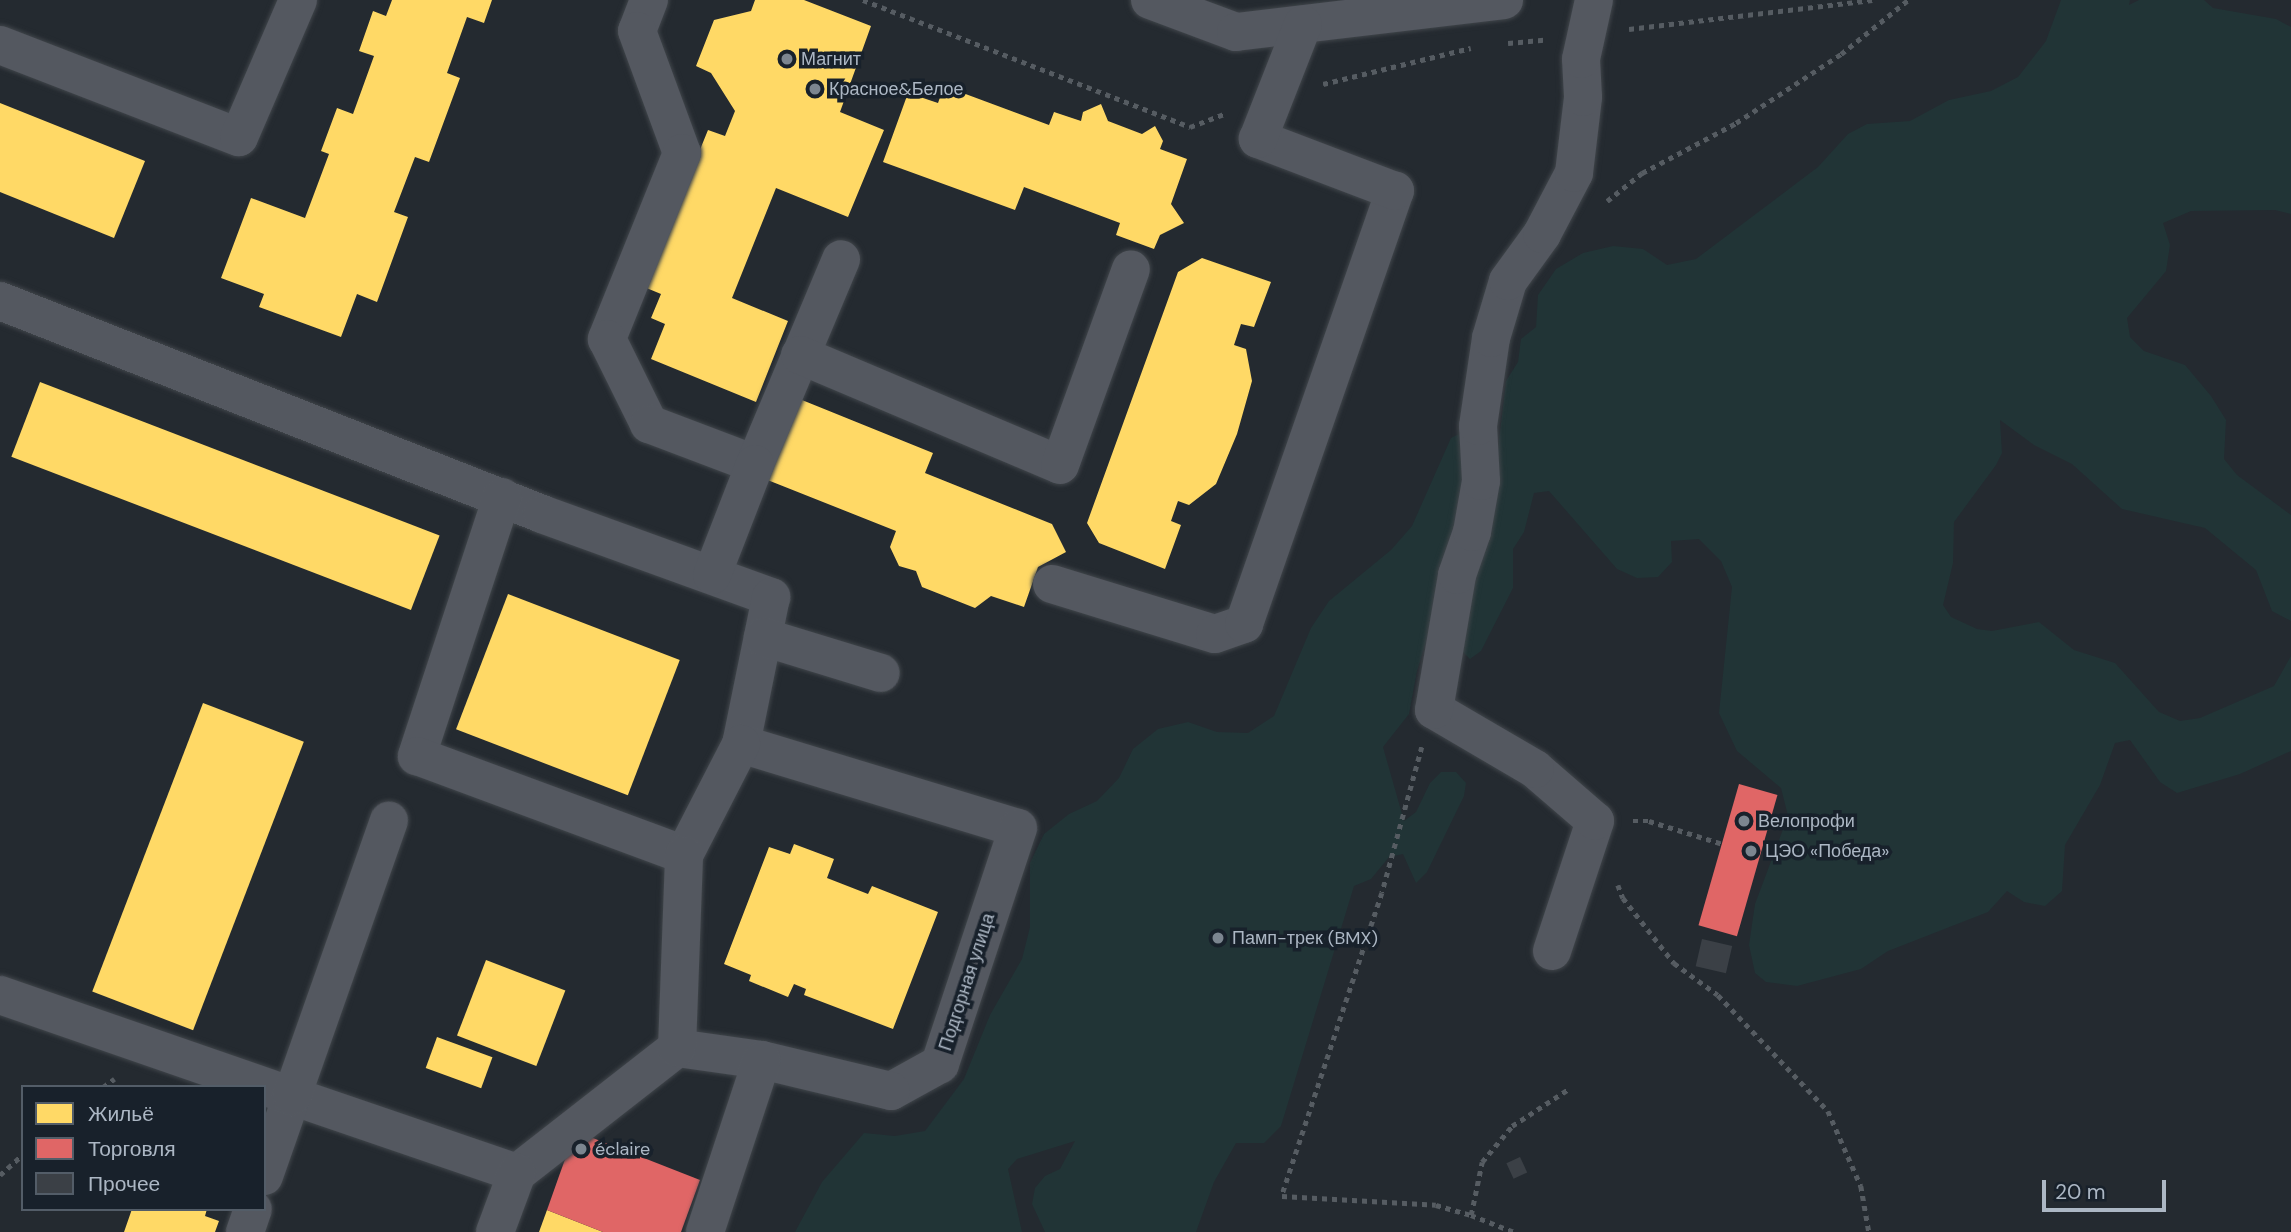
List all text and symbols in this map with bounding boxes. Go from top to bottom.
place label: Магнит [801,48,861,70]
marker: Магнит [779,51,795,67]
place label: Красное&Белое [829,78,964,100]
marker: Красное&Белое [807,81,823,97]
place label: Велопрофи [1758,810,1855,832]
marker: Велопрофи [1736,813,1752,829]
place label: ЦЭО «Победа» [1765,840,1889,862]
marker: ЦЭО «Победа» [1743,843,1759,859]
street label: Подгорная улица [935,911,999,1053]
place label: Памп-трек (BMX) [1232,927,1378,949]
marker: Памп-трек (BMX) [1210,930,1226,946]
legend [21,1085,266,1211]
text: Жильё [88,1100,154,1128]
text: Торговля [88,1135,176,1163]
place label: éclaire [595,1138,650,1160]
marker: éclaire [573,1141,589,1157]
scale bar [2046,1166,2170,1210]
text: Прочее [88,1170,160,1198]
text: 20 m [2055,1178,2106,1206]

